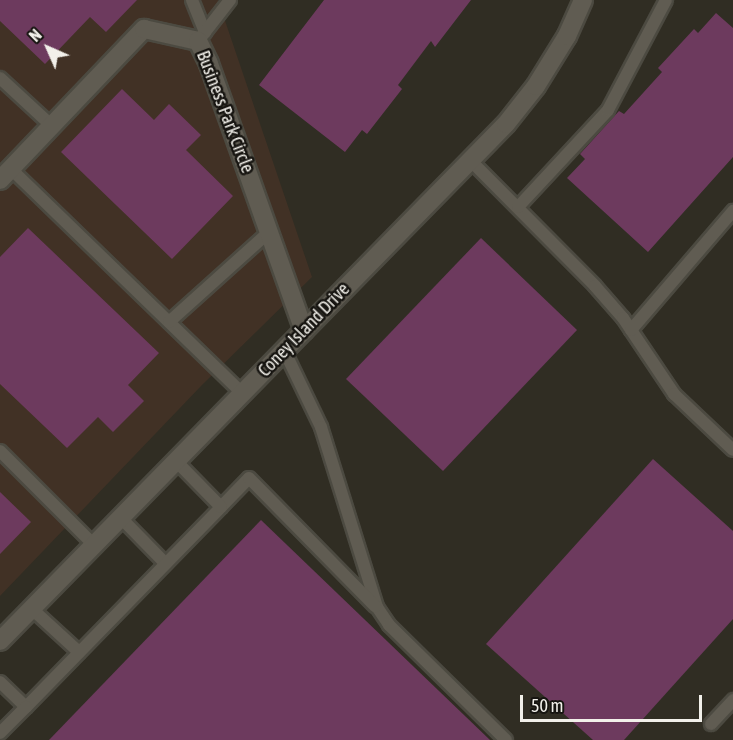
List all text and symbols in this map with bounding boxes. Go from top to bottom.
north arrow [18,18,78,78]
text: N [26,26,45,45]
street label: Business Park Circle [192,48,258,176]
street label: Coney Island Drive [254,279,354,381]
scale bar [523,683,704,721]
text: 50 m [531,695,563,716]

